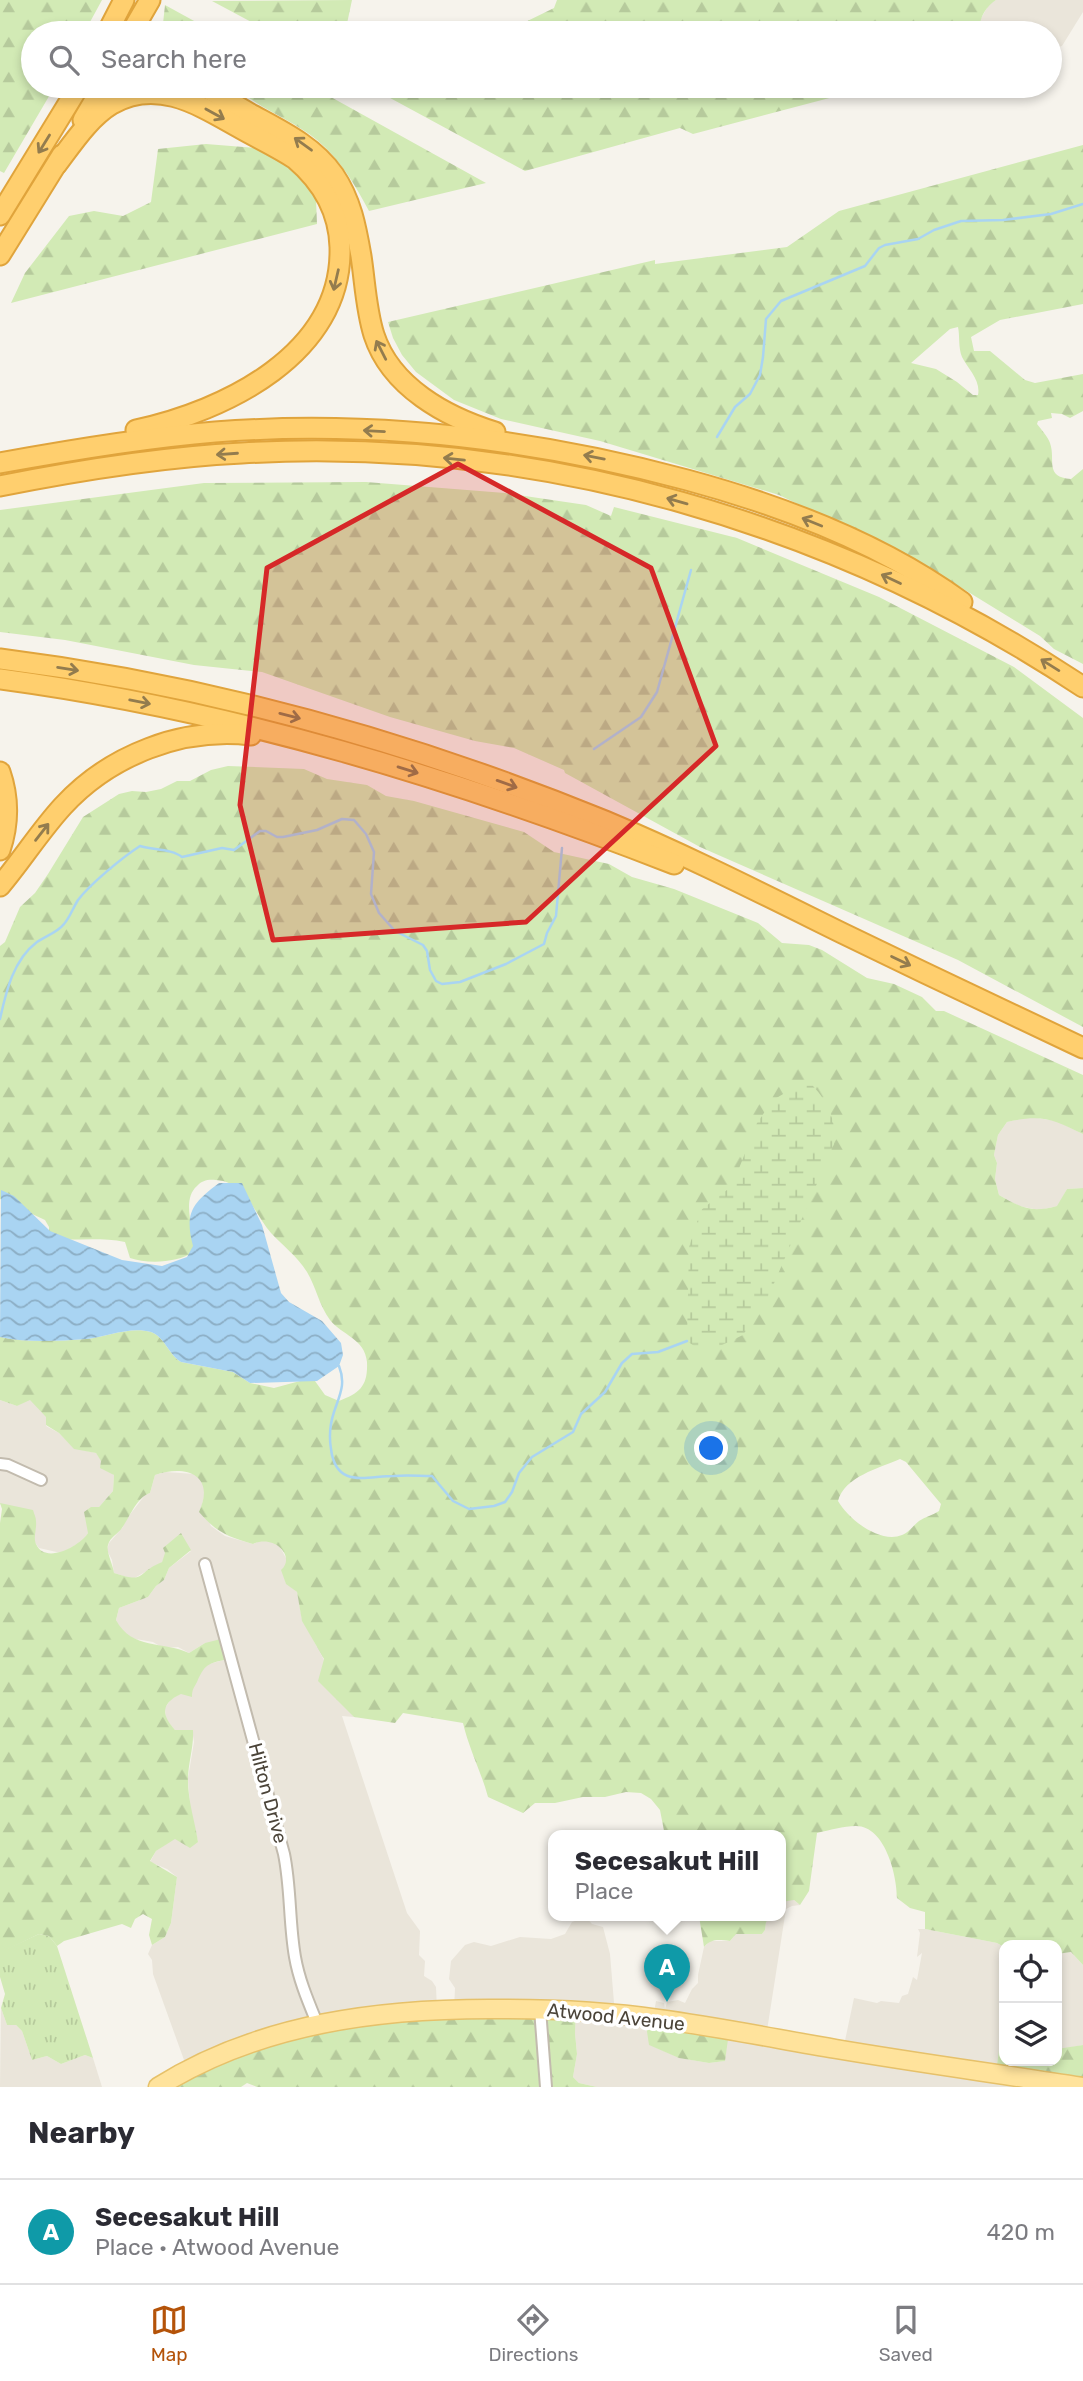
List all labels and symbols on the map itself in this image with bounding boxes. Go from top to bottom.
one-way arrow [204,108,225,121]
one-way arrow [36,134,50,154]
one-way arrow [294,137,313,151]
one-way arrow [329,268,342,291]
one-way arrow [374,341,388,361]
one-way arrow [363,424,386,437]
one-way arrow [216,448,239,461]
one-way arrow [583,450,606,464]
one-way arrow [443,452,466,465]
one-way arrow [667,493,689,506]
one-way arrow [801,515,823,528]
one-way arrow [881,572,902,585]
one-way arrow [1041,658,1060,673]
one-way arrow [56,663,78,676]
one-way arrow [128,695,151,709]
one-way arrow [278,710,301,723]
one-way arrow [396,765,418,777]
one-way arrow [496,778,518,791]
one-way arrow [34,823,49,842]
one-way arrow [891,956,912,969]
your location [694,1431,728,1465]
street label: Hilton Drive [244,1740,292,1846]
pin: A [644,1944,690,2002]
street label: Atwood Avenue [546,1998,686,2036]

